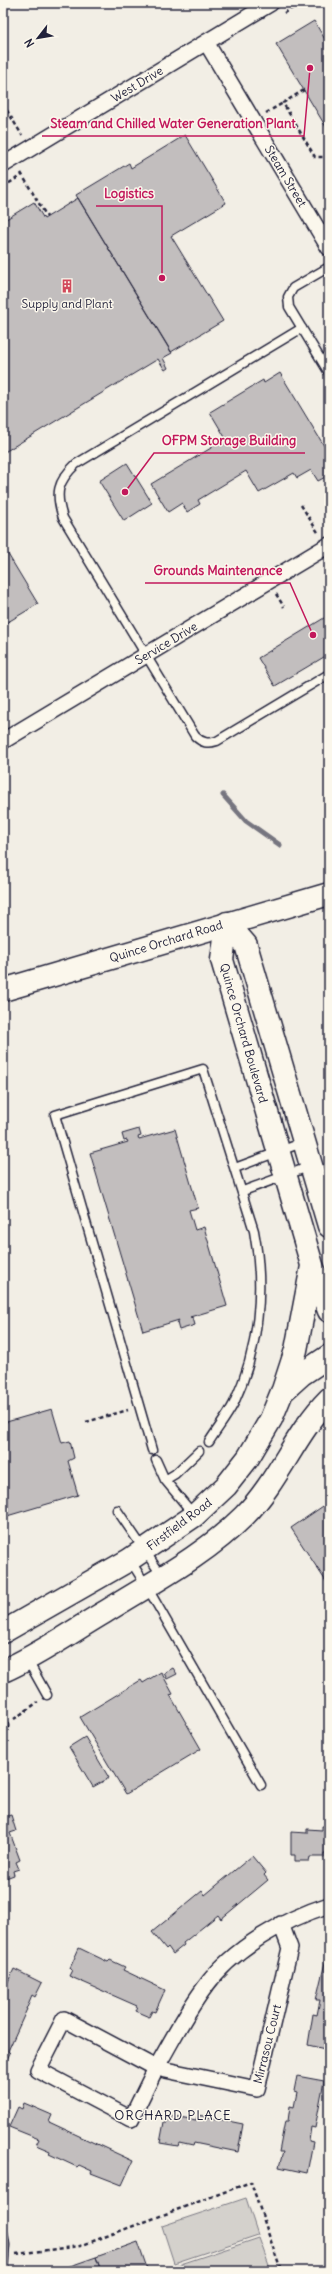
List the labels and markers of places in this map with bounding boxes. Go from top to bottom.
callout: Steam and Chilled Water Generation Plant [42,111,304,136]
callout: Logistics [96,181,162,206]
building icon: Supply and Plant [59,278,75,294]
place label: Supply and Plant [21,296,113,311]
callout: OFPM Storage Building [154,428,305,453]
callout: Grounds Maintenance [145,558,290,583]

